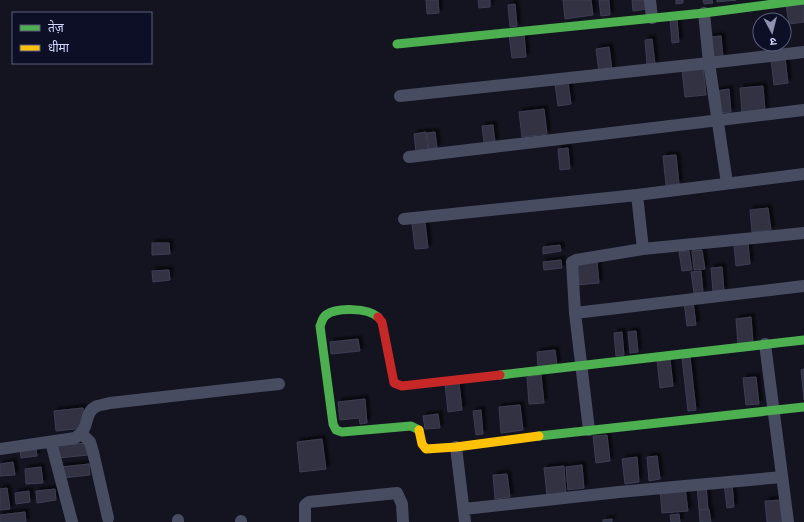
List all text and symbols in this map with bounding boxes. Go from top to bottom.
legend [12,12,152,64]
north arrow [752,12,792,52]
text: तेज़ [48,20,65,36]
text: उ [769,35,777,49]
text: धीमा [48,40,70,56]

